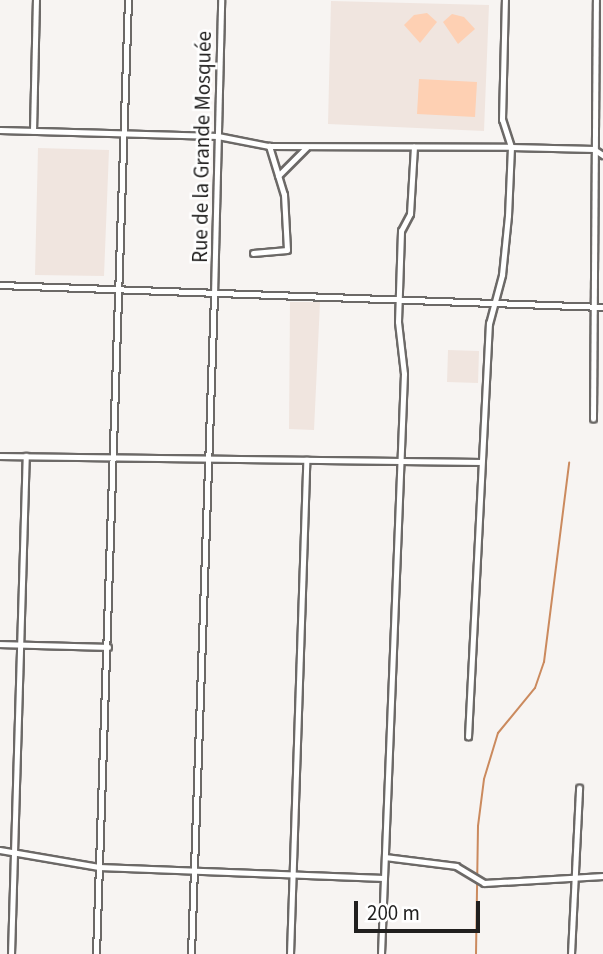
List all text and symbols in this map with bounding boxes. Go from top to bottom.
street label: Rue de la Grande Mosquée [187,31,217,263]
scale bar [358,888,484,932]
text: 200 m [367,898,420,928]

